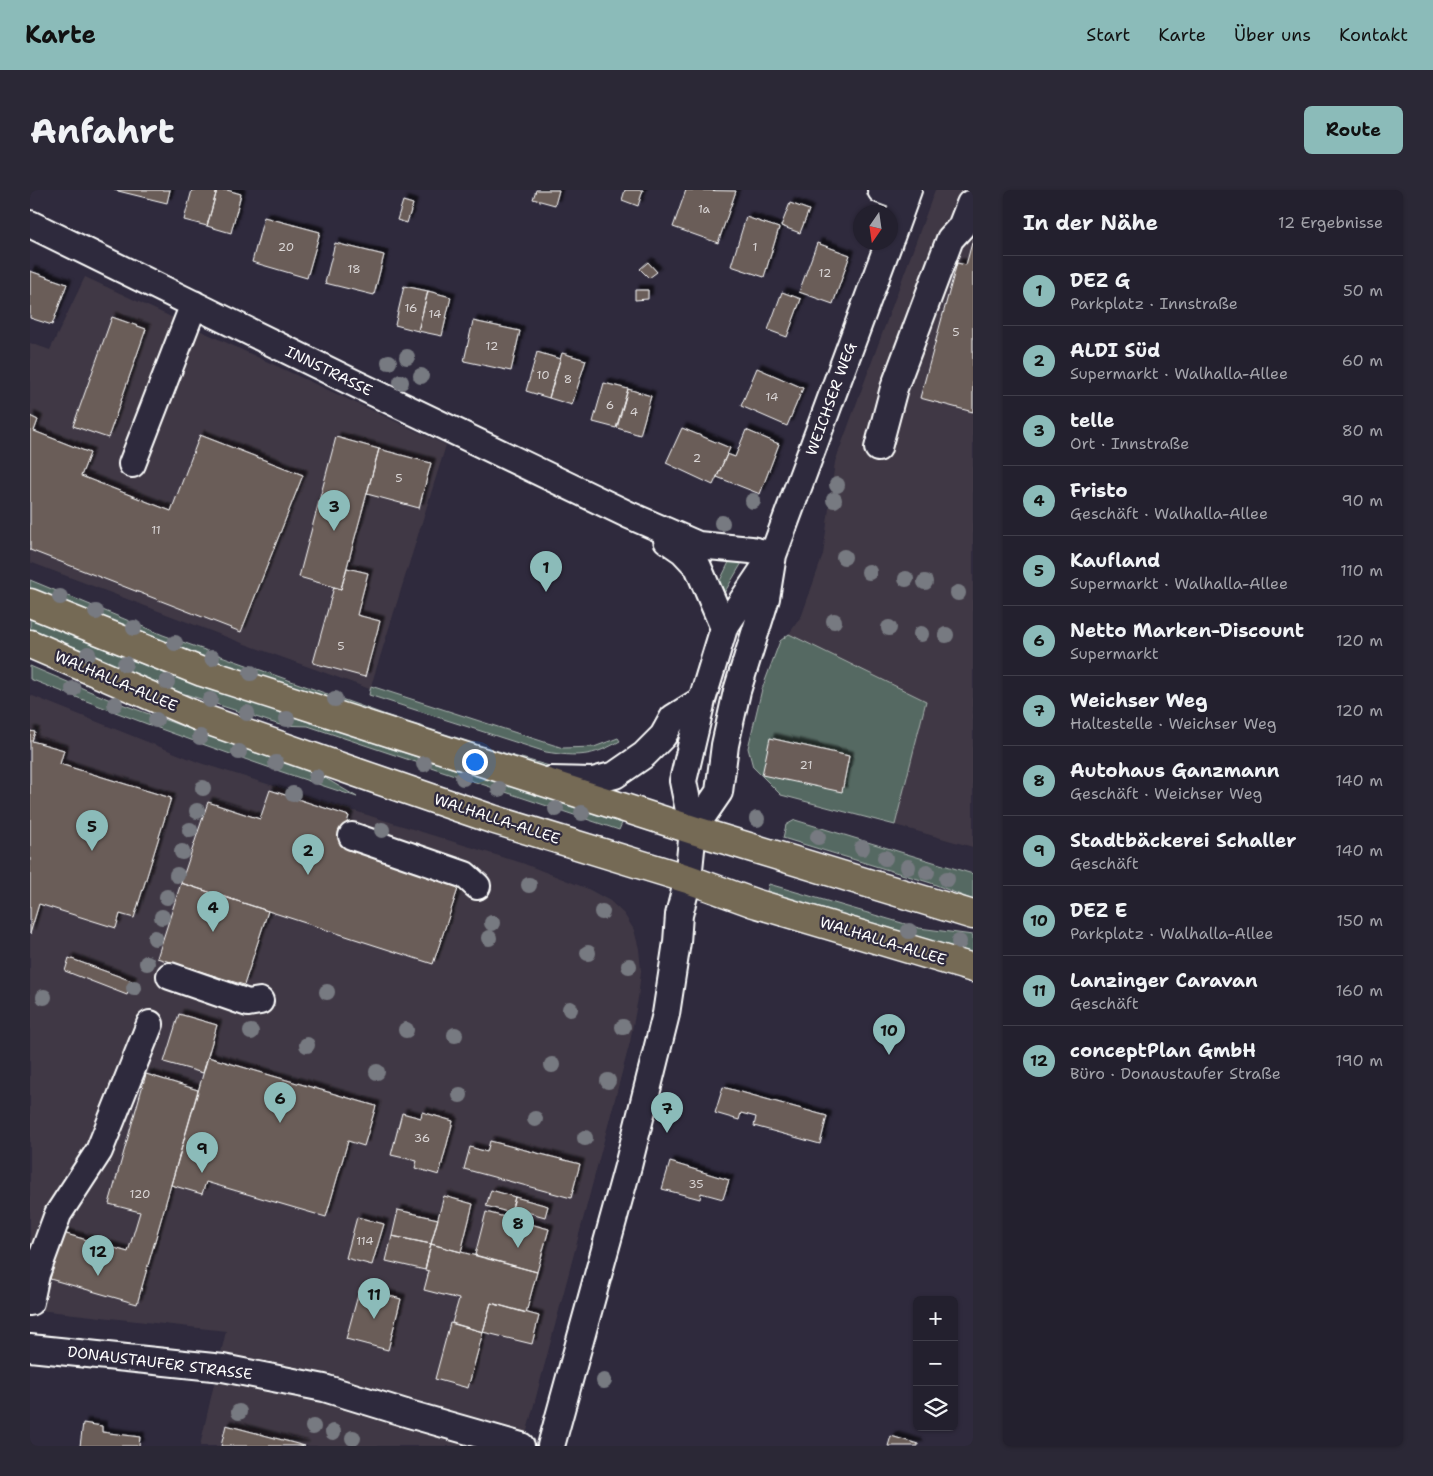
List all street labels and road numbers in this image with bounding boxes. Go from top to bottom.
street label: WEICHSER WEG [801,340,861,458]
street label: INNSTRASSE [282,341,376,401]
street label: WALHALLA-ALLEE [52,646,180,716]
street label: WALHALLA-ALLEE [431,789,563,849]
street label: WALHALLA-ALLEE [817,912,949,970]
street label: DONAUSTAUFER STRASSE [66,1342,254,1384]

